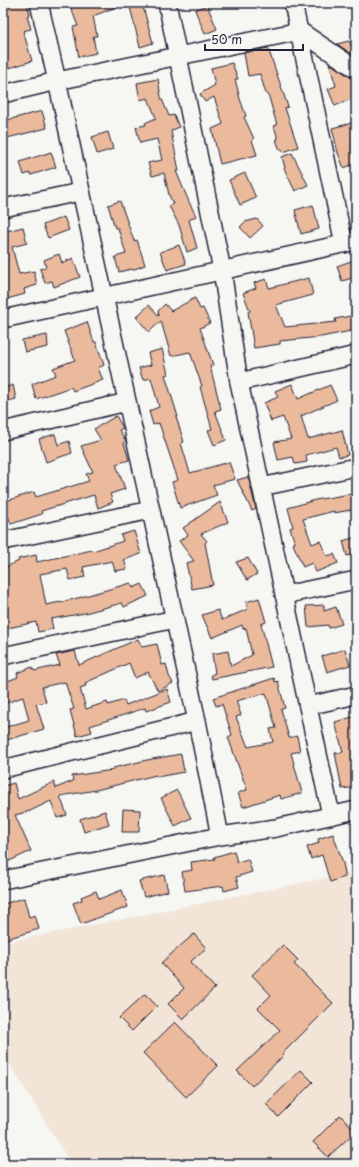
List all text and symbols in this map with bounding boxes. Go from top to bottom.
scale bar [205,26,303,52]
text: 50 m [211,30,242,48]

